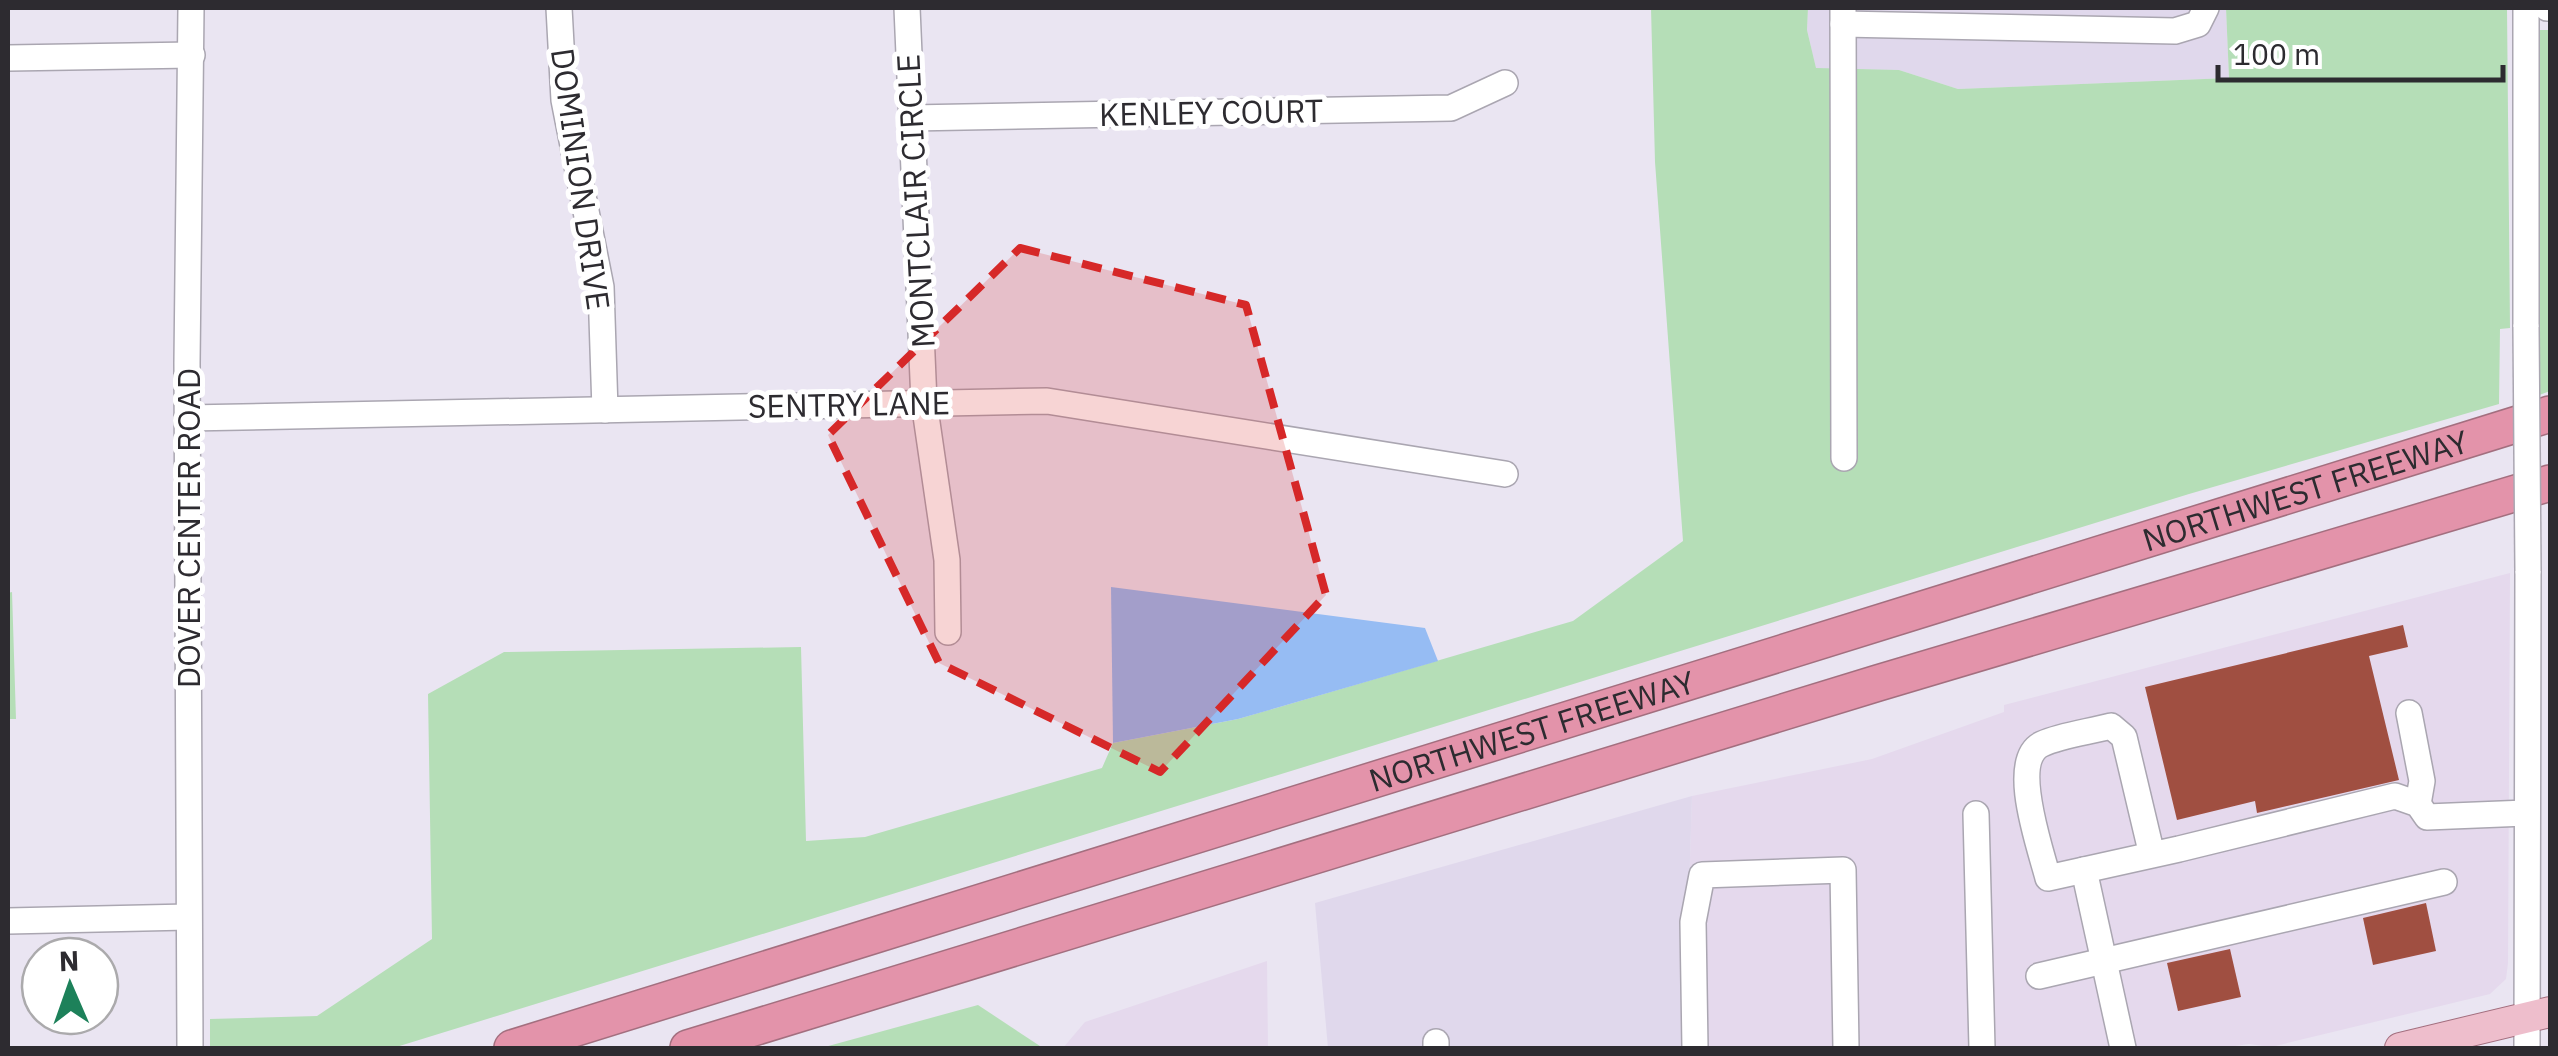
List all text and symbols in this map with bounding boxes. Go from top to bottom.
scale bar [2218,20,2503,82]
text: 100 m [2233,34,2320,73]
street label: DOMINION DRIVE [542,45,620,313]
street label: MONTCLAIR CIRCLE [886,53,944,349]
street label: KENLEY COURT [1099,89,1323,135]
street label: DOVER CENTER ROAD [167,368,209,688]
street label: SENTRY LANE [747,381,951,427]
street label: NORTHWEST FREEWAY [2137,420,2473,561]
street label: NORTHWEST FREEWAY [1364,660,1700,801]
north arrow [20,936,120,1036]
text: N [58,942,80,979]

